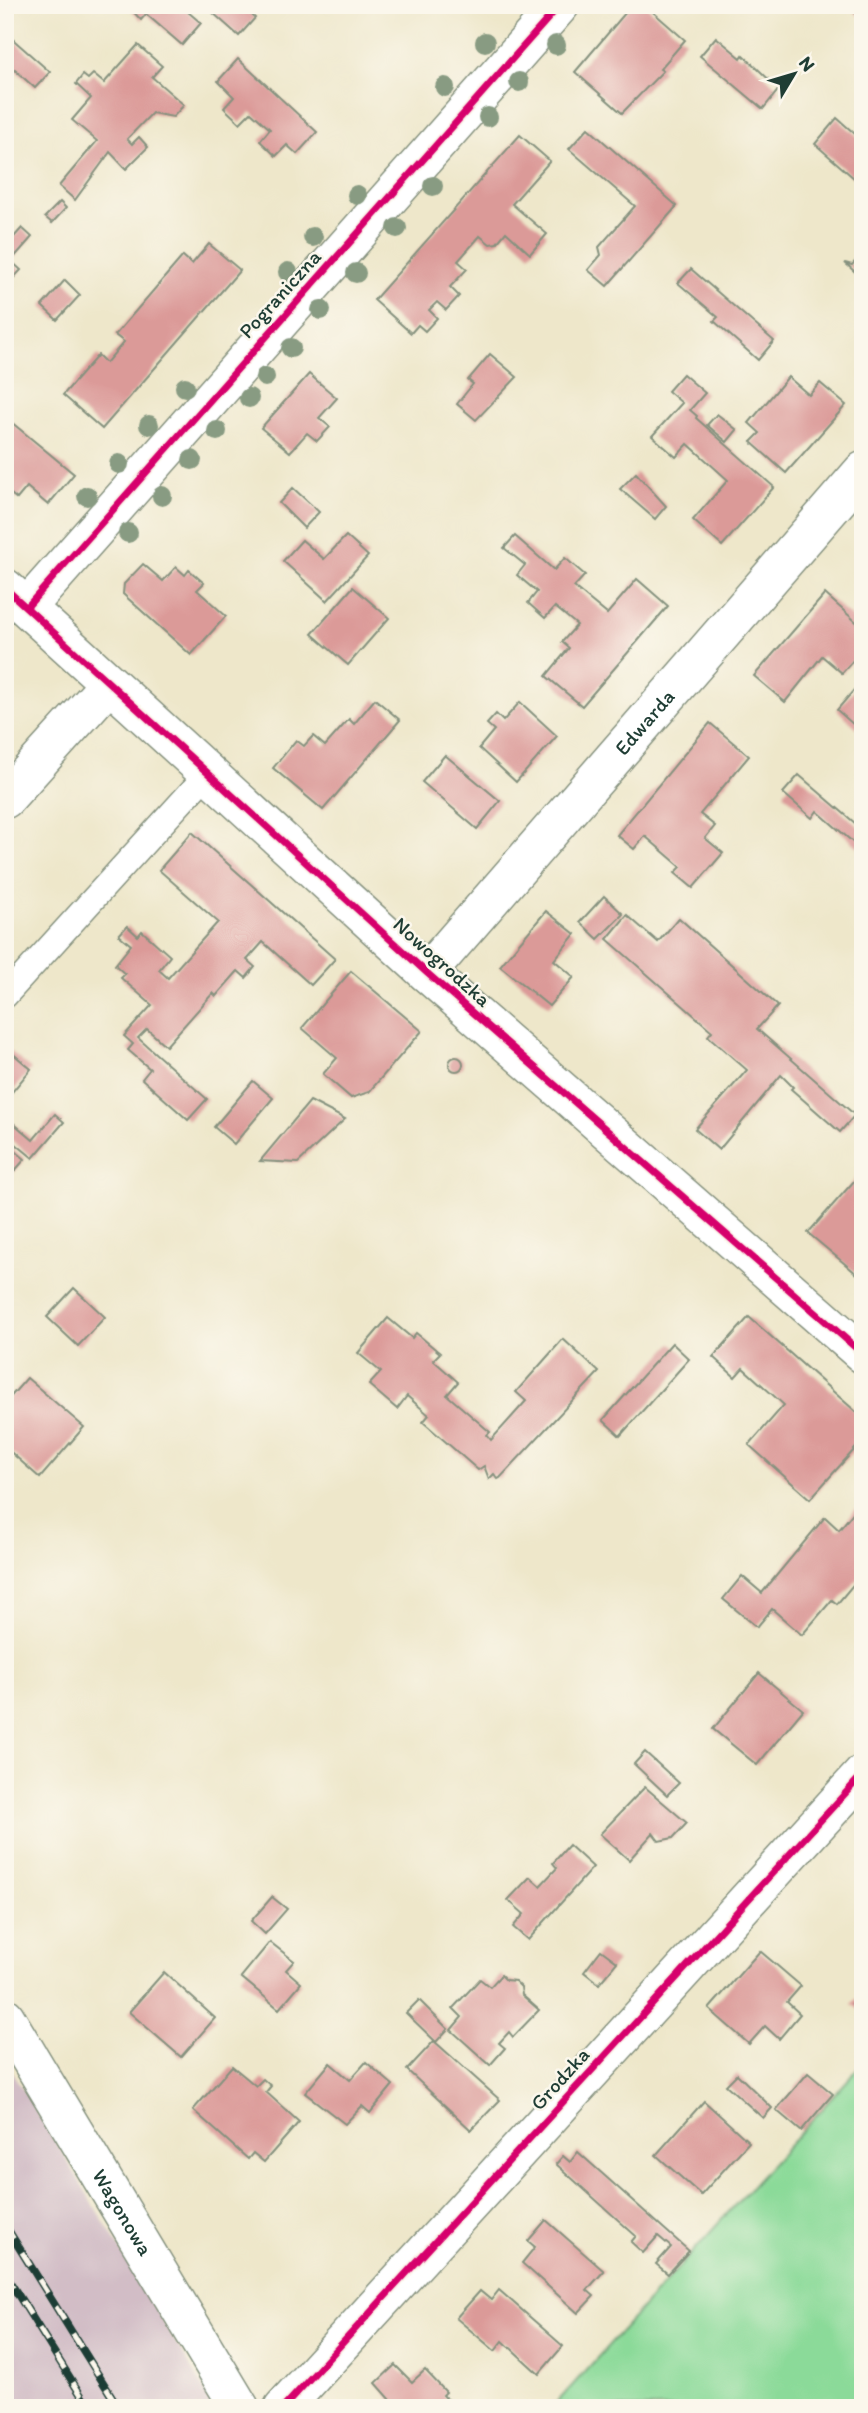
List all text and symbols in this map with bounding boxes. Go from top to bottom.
north arrow [760,38,830,108]
text: N [794,52,820,76]
street label: Pograniczna [233,244,326,343]
street label: Edwarda [609,684,680,760]
street label: Nowogrodzka [388,911,496,1012]
street label: Grodzka [525,2042,594,2115]
street label: Wagonowa [87,2164,159,2260]

